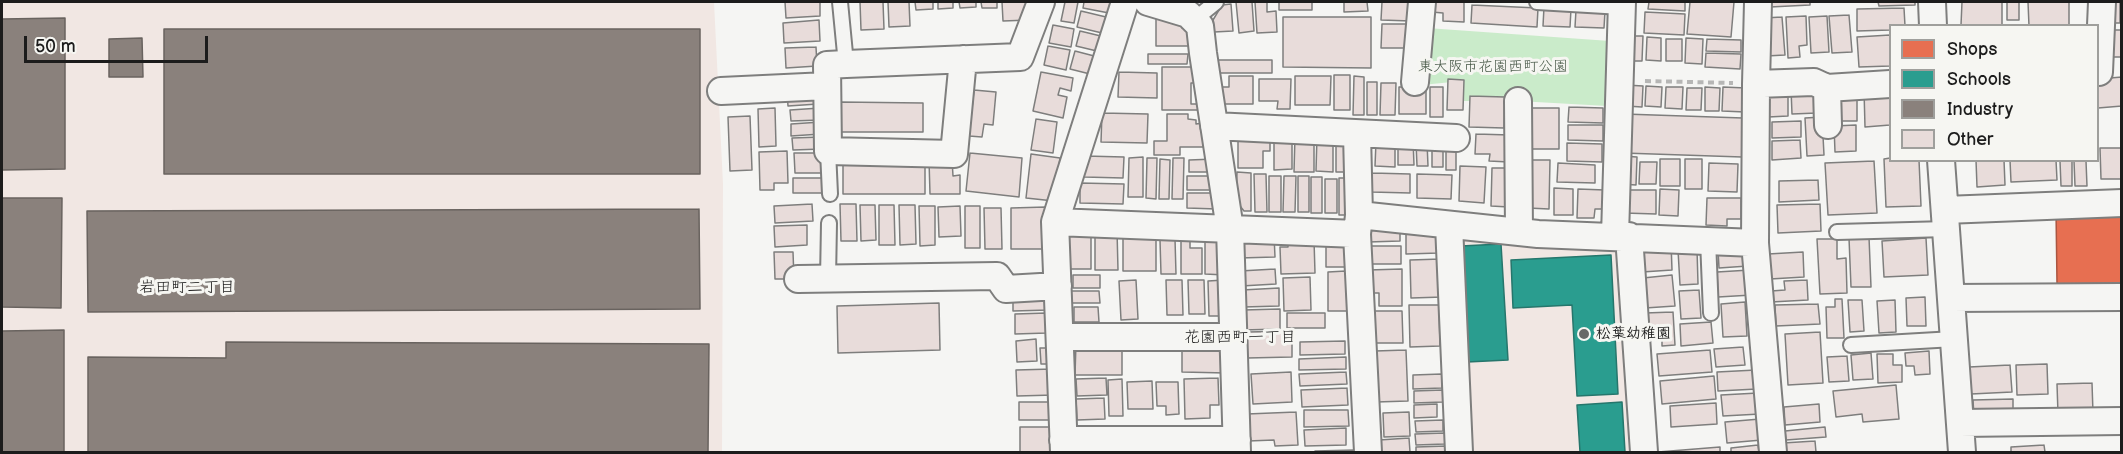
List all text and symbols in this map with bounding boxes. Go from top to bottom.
scale bar [27,24,212,62]
legend [1889,24,2099,162]
text: 50 m [35,36,76,57]
text: Shops [1947,39,1997,60]
park label: 東大阪市花園西町公園 [1418,58,1568,76]
text: Schools [1947,69,2011,90]
text: Industry [1947,99,2013,120]
text: Other [1947,129,1993,150]
district label: 岩田町二丁目 [139,278,235,298]
place label: 松葉幼稚園 [1596,325,1671,343]
marker: 松葉幼稚園 [1577,327,1591,341]
district label: 花園西町一丁目 [1184,328,1296,348]

